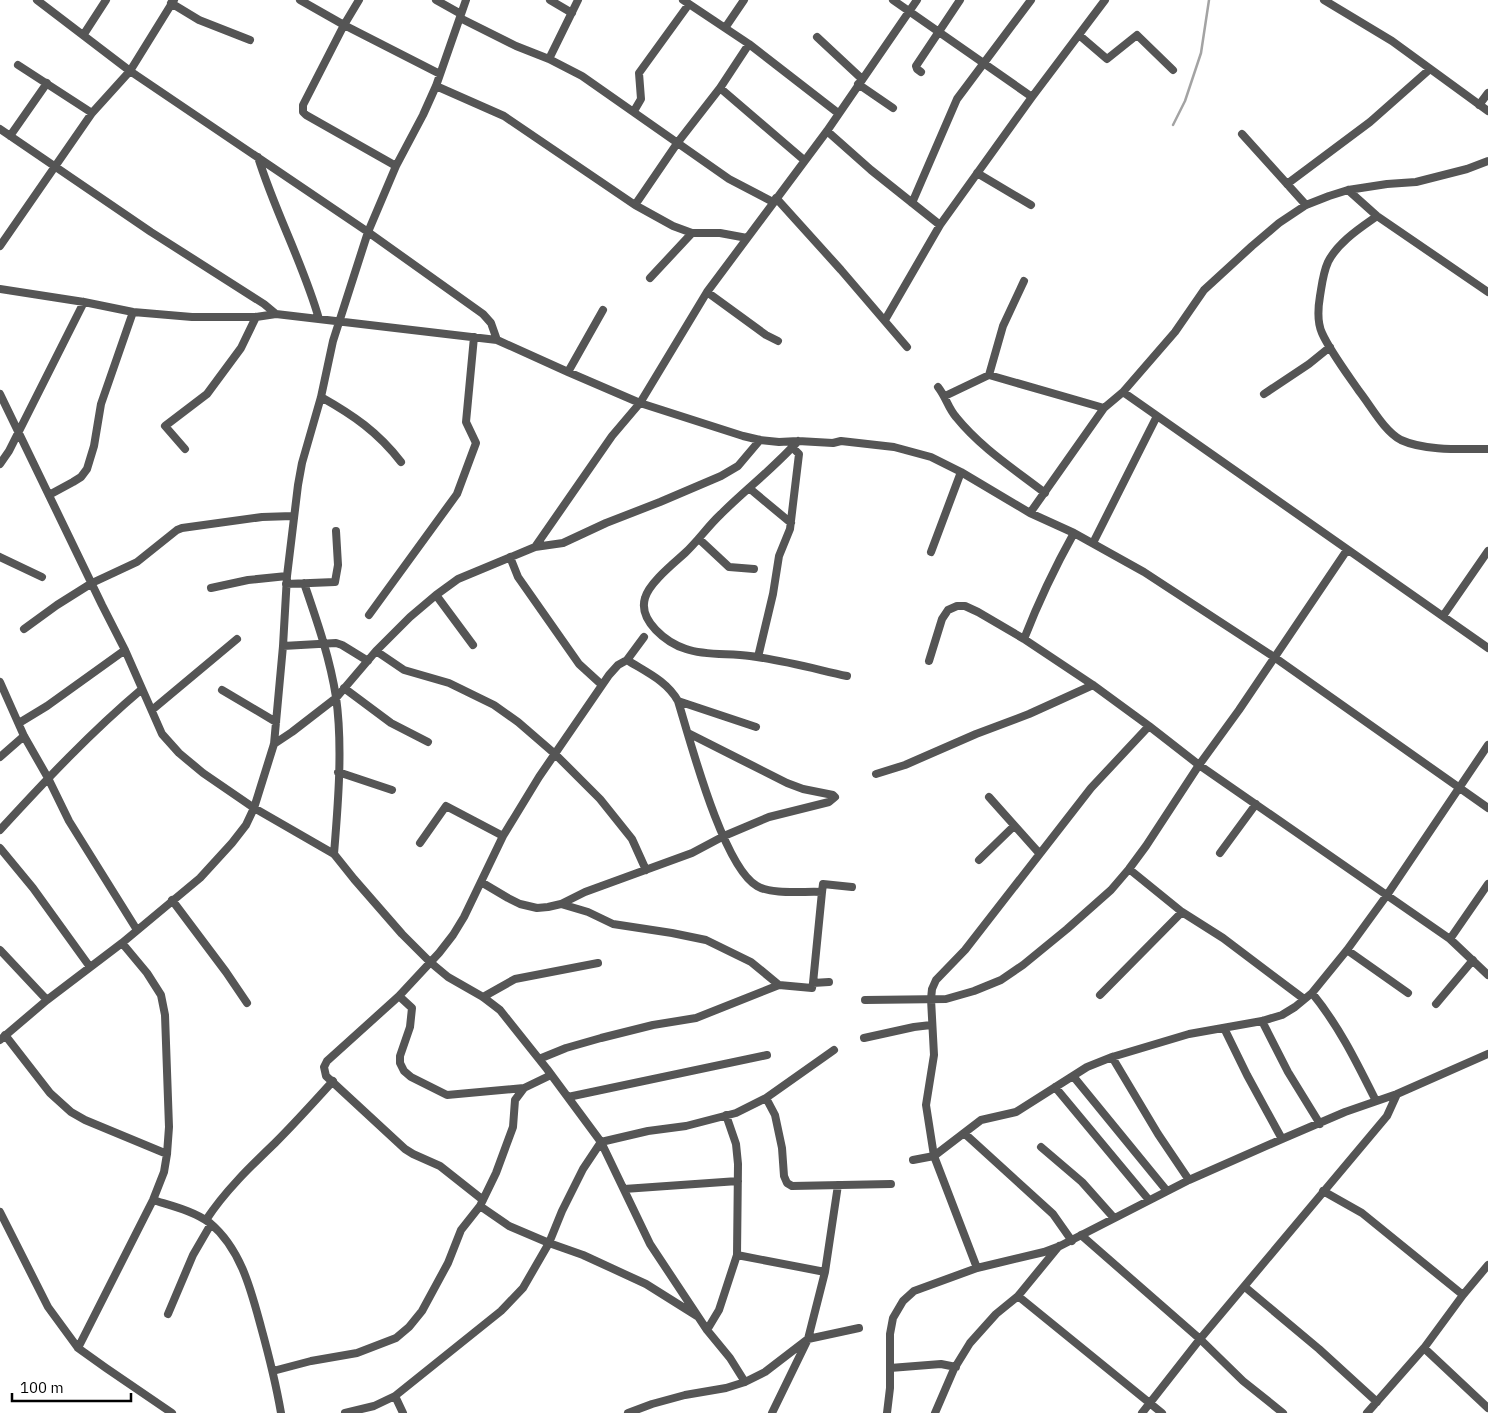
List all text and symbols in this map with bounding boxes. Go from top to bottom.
scale bar [12,1370,131,1402]
text: 100 m [20,1378,64,1397]

